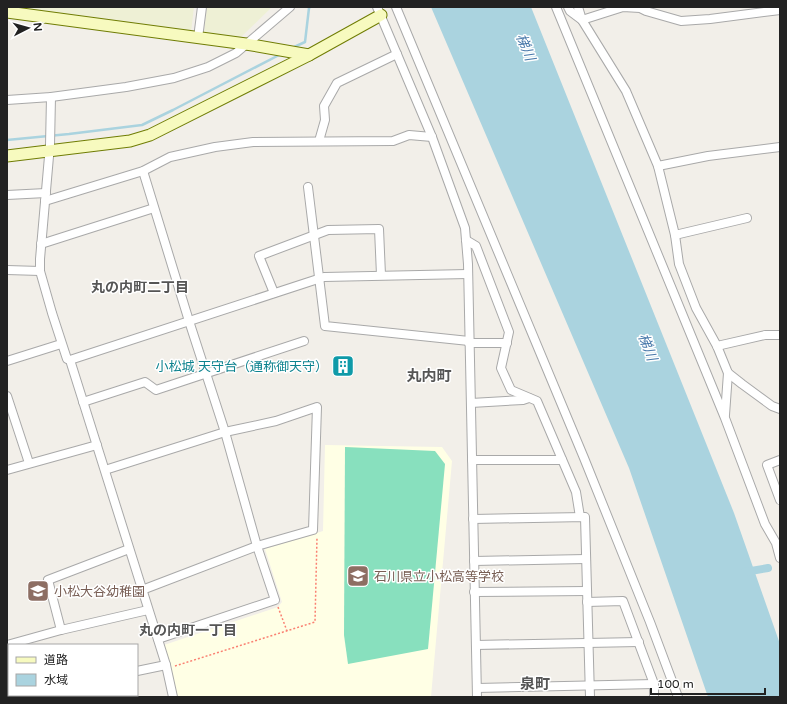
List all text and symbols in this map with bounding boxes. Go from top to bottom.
north arrow [8,8,48,48]
text: N [31,22,44,32]
water label: 梯川 [512,31,539,65]
district label: 丸の内町二丁目 [91,279,189,296]
water label: 梯川 [635,331,661,365]
building icon: 小松城 天守台（通称御天守） [330,353,356,379]
place label: 小松城 天守台（通称御天守） [156,359,328,375]
district label: 丸内町 [406,367,452,385]
school or university icon: 石川県立小松高等学校 [345,563,371,589]
place label: 石川県立小松高等学校 [374,569,504,585]
school or university icon: 小松大谷幼稚園 [25,578,51,604]
place label: 小松大谷幼稚園 [54,584,145,600]
district label: 丸の内町一丁目 [139,622,237,639]
legend [8,644,138,696]
text: 道路 [44,653,68,667]
scale bar [651,670,765,696]
text: 水域 [44,673,68,687]
district label: 泉町 [520,675,550,693]
text: 100 m [657,677,694,691]

